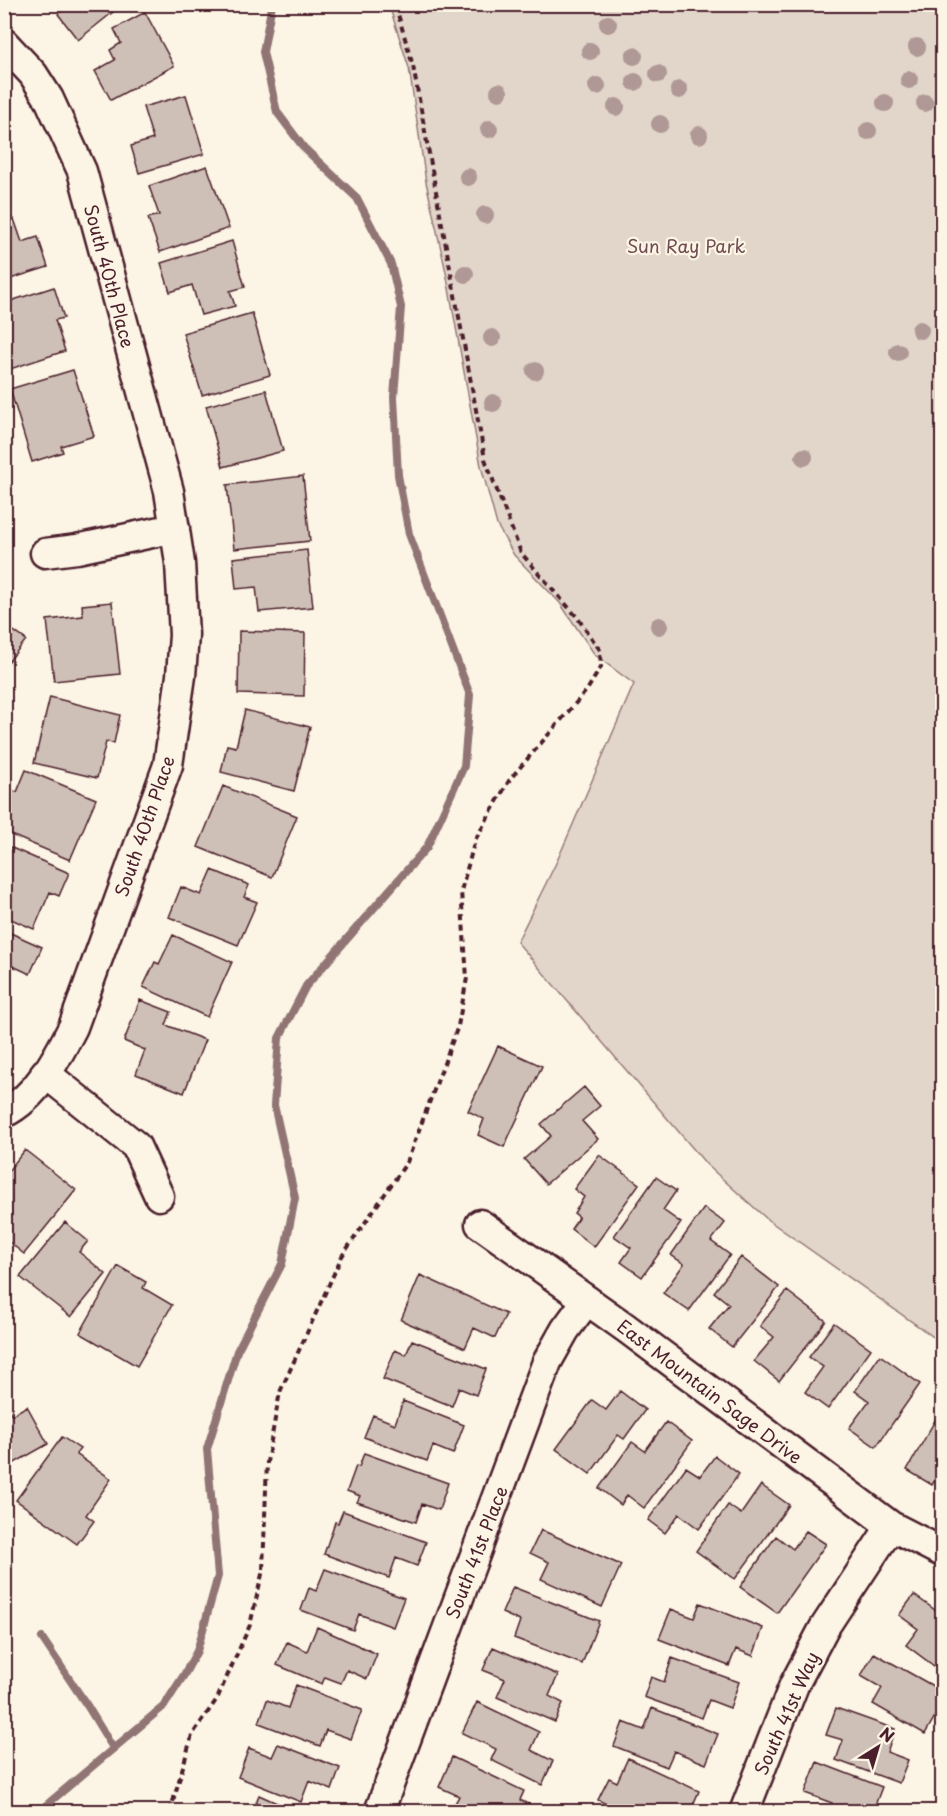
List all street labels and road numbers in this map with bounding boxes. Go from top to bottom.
street label: South 40th Place [78,201,142,351]
street label: South 40th Place [107,752,181,900]
street label: East Mountain Sage Drive [612,1312,808,1470]
street label: South 41st Place [438,1481,514,1622]
street label: South 41st Way [747,1647,825,1779]

